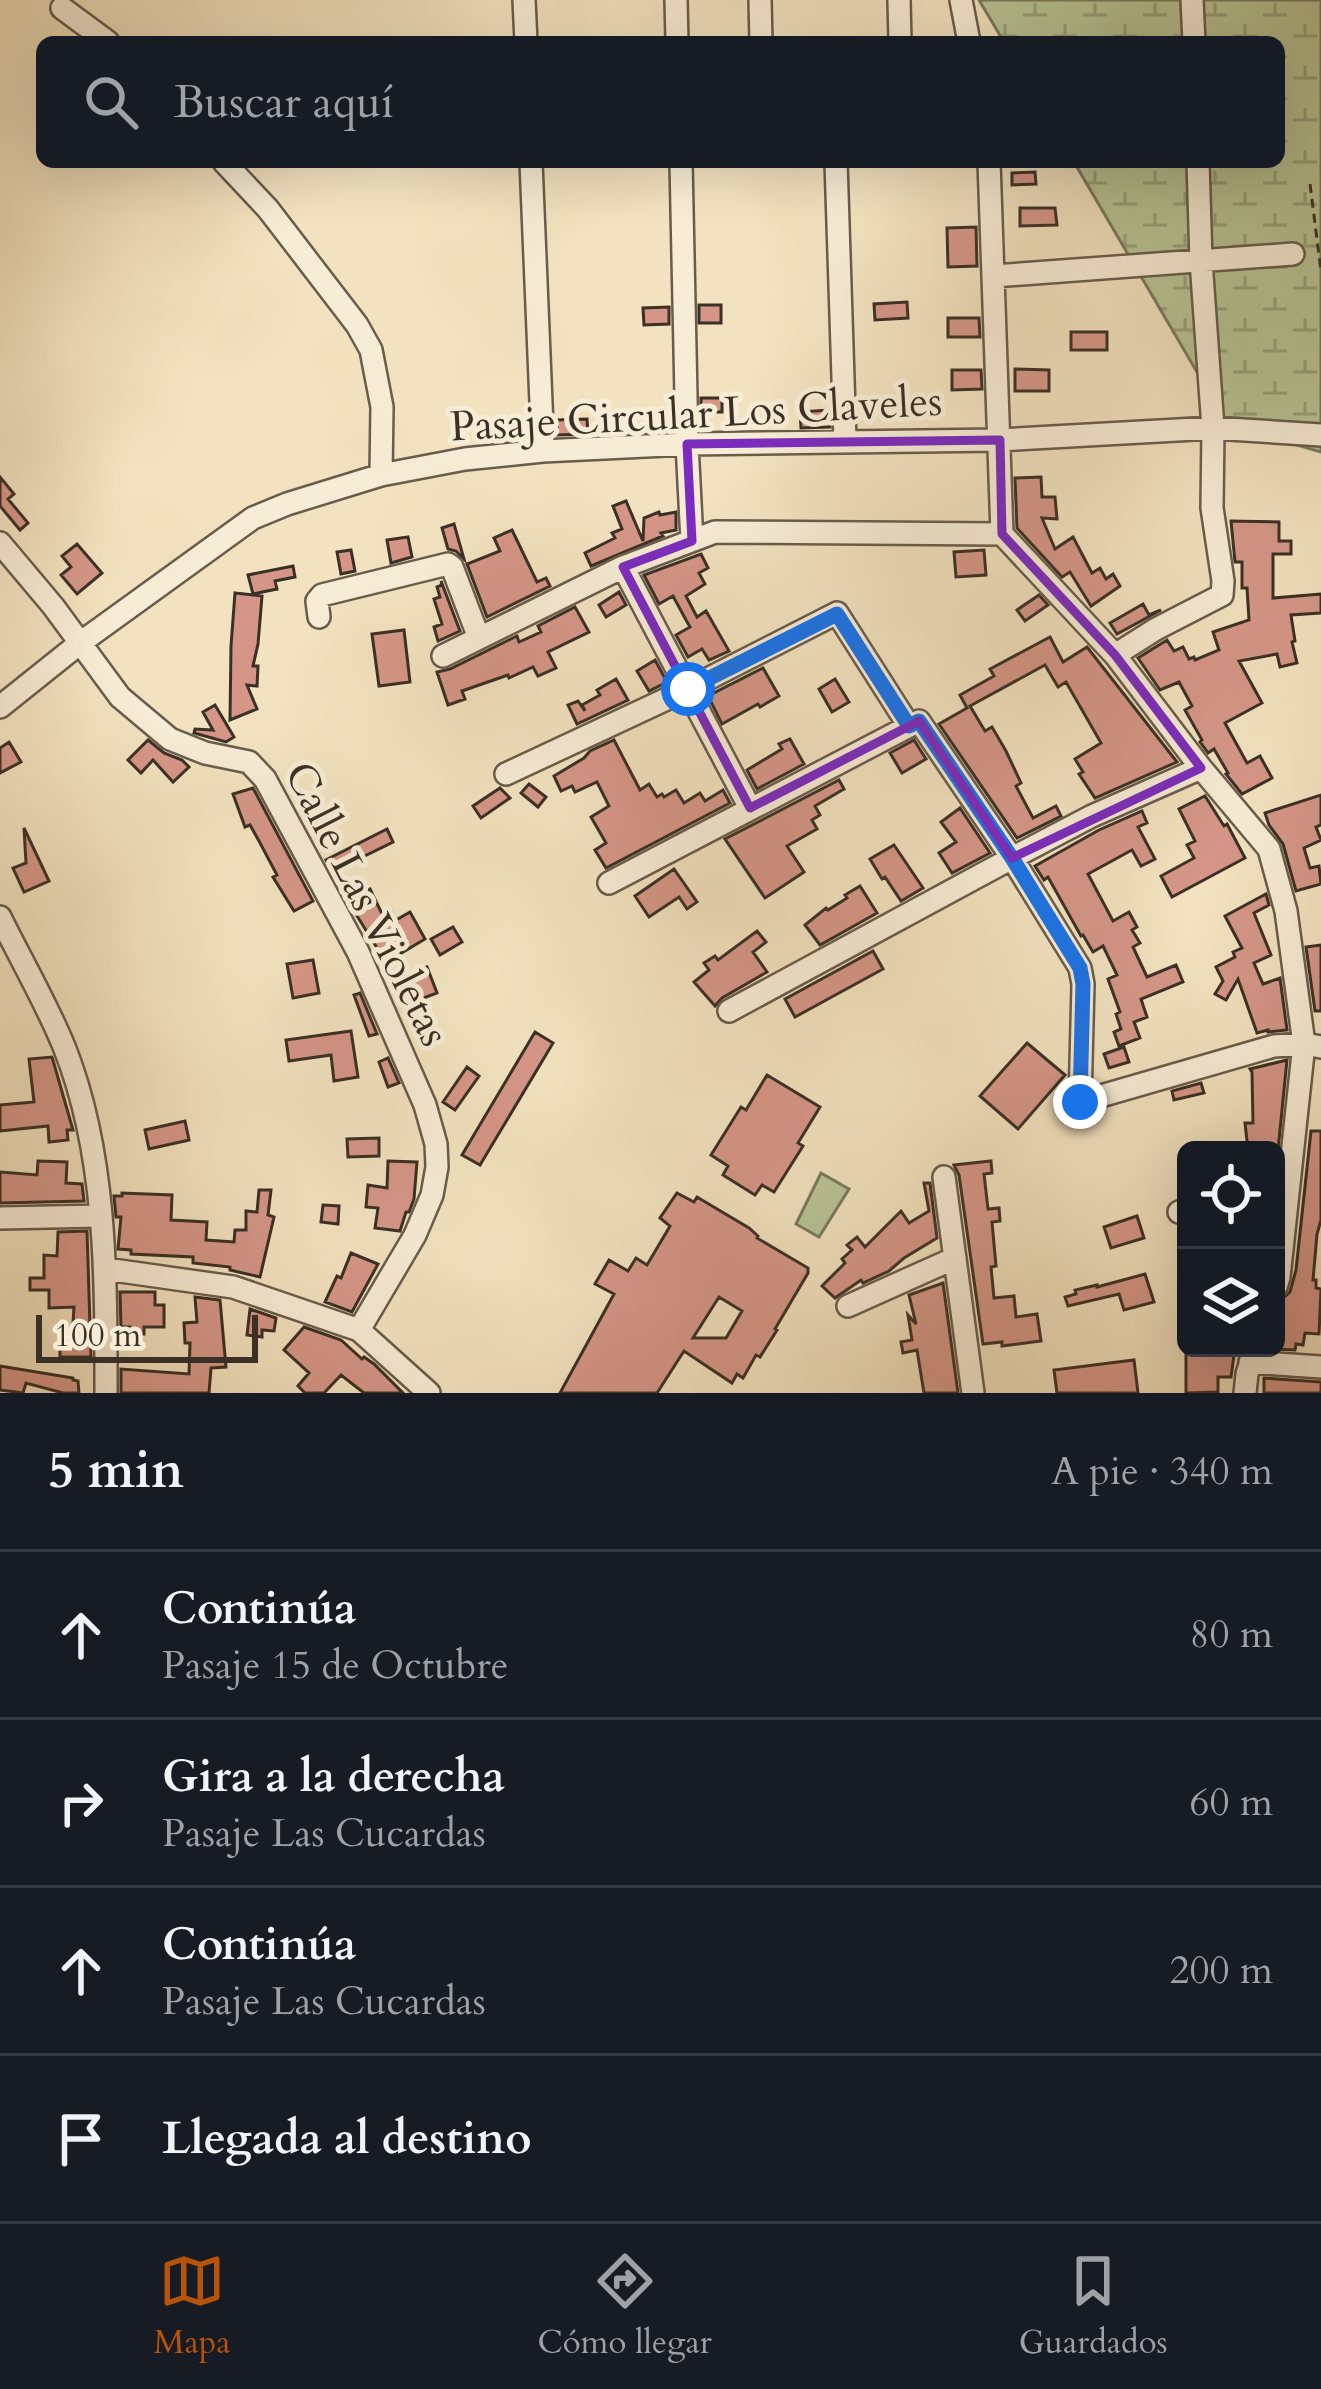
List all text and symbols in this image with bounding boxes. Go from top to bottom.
search box [36,36,1285,168]
icon: search [78,69,144,135]
text: Buscar aquí [174,72,394,133]
street label: Pasaje Circular Los Claveles [448,373,944,455]
route start [661,662,715,716]
street label: Calle Las Violetas [271,752,463,1056]
route end [1053,1075,1107,1129]
map controls [1177,1141,1285,1357]
button: locate [1177,1141,1285,1249]
button: layers [1177,1249,1285,1357]
scale bar [36,1309,258,1362]
text: 100 m [54,1313,141,1358]
text: 5 min [48,1436,184,1506]
text: A pie · 340 m [1051,1445,1273,1498]
text: Continúa [162,1578,356,1639]
icon: ahead [48,1602,114,1668]
text: 80 m [1190,1608,1273,1661]
text: Pasaje 15 de Octubre [162,1639,508,1692]
text: Gira a la derecha [162,1746,505,1807]
icon: right [48,1770,114,1836]
text: 60 m [1190,1776,1273,1829]
text: Pasaje Las Cucardas [162,1807,486,1860]
text: Continúa [162,1914,356,1975]
icon: ahead [48,1938,114,2004]
text: 200 m [1170,1944,1273,1997]
text: Pasaje Las Cucardas [162,1975,486,2028]
icon: arrive [48,2106,114,2172]
text: Llegada al destino [162,2108,532,2169]
tab: Mapa [153,2248,231,2365]
tab: Cómo llegar [538,2248,712,2365]
tab: Guardados [1019,2248,1168,2365]

